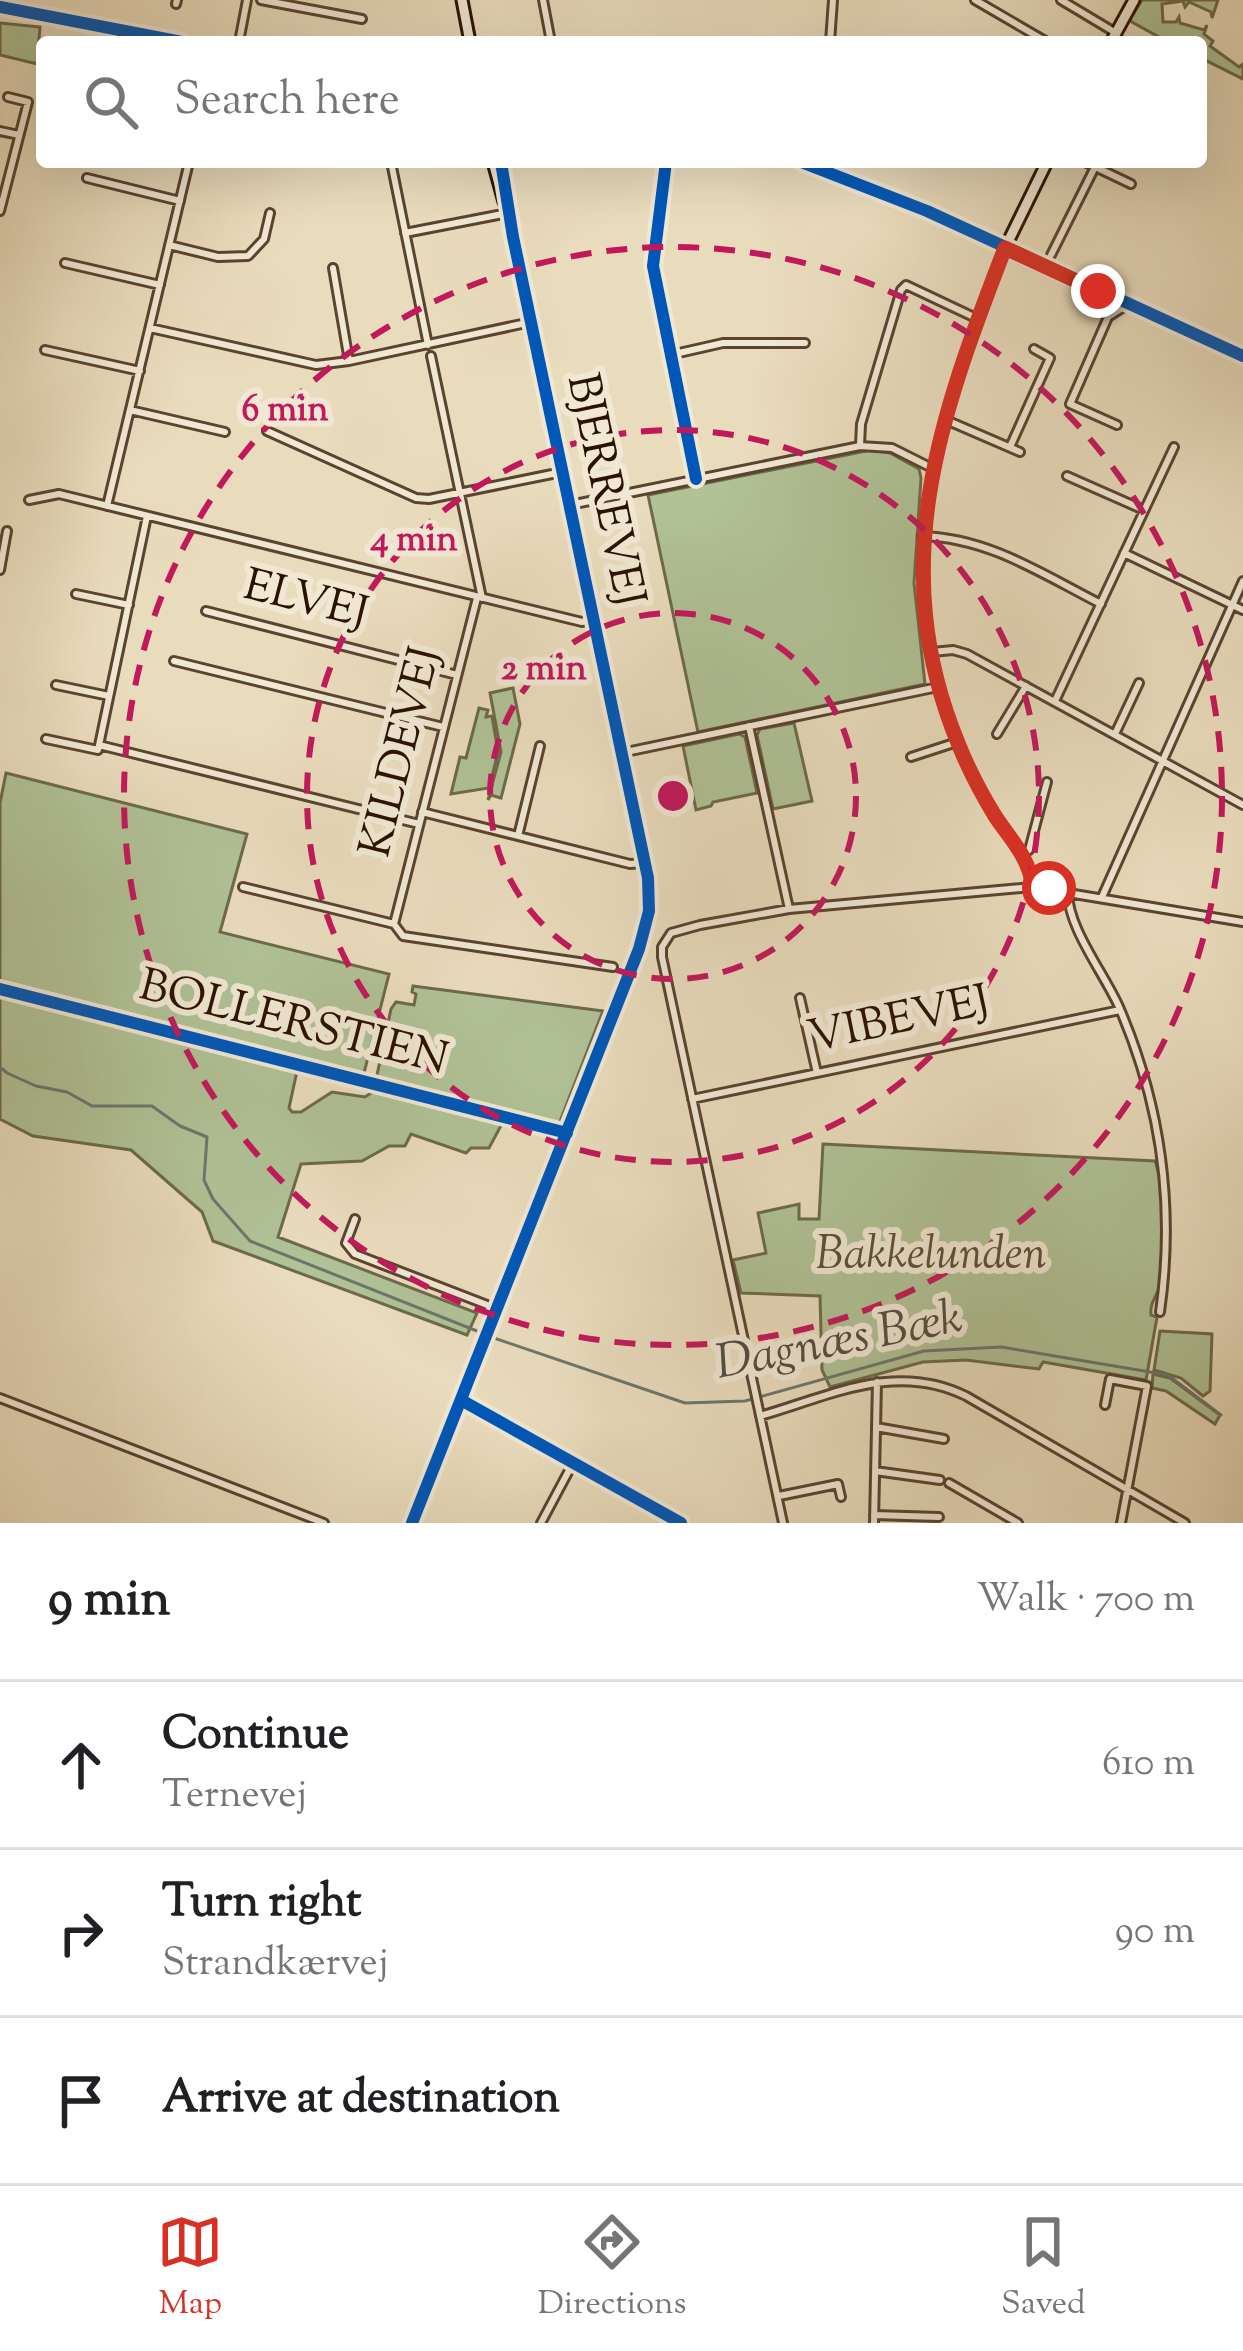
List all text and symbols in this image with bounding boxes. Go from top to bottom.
search box [36,36,1207,168]
icon: search [78,69,144,135]
text: Search here [174,70,400,135]
route end [1071,264,1125,318]
street label: BJERREVEJ [547,368,659,612]
text: 6 min [242,385,329,437]
text: 4 min [369,515,458,567]
street label: ELVEJ [236,555,374,649]
street label: KILDEVEJ [346,641,460,865]
text: 2 min [501,644,588,696]
centre of rings [652,775,694,817]
route start [1022,861,1076,915]
street label: BOLLERSTIEN [132,955,454,1095]
street label: VIBEVEJ [803,971,995,1073]
park label: Bakkelunden [816,1224,1046,1289]
water label: Dagnæs Bæk [710,1285,968,1401]
text: 9 min [48,1565,170,1638]
text: Walk · 700 m [976,1573,1195,1629]
text: Continue [162,1704,349,1769]
icon: ahead [48,1732,114,1798]
text: 610 m [1102,1737,1195,1793]
text: Ternevej [162,1769,307,1825]
text: Turn right [162,1872,361,1937]
icon: right [48,1900,114,1966]
text: 90 m [1115,1905,1195,1961]
text: Strandkærvej [162,1937,388,1993]
icon: arrive [48,2068,114,2134]
text: Arrive at destination [162,2068,560,2133]
tab: Map [157,2209,223,2329]
tab: Directions [538,2209,687,2329]
tab: Saved [1001,2209,1086,2329]

